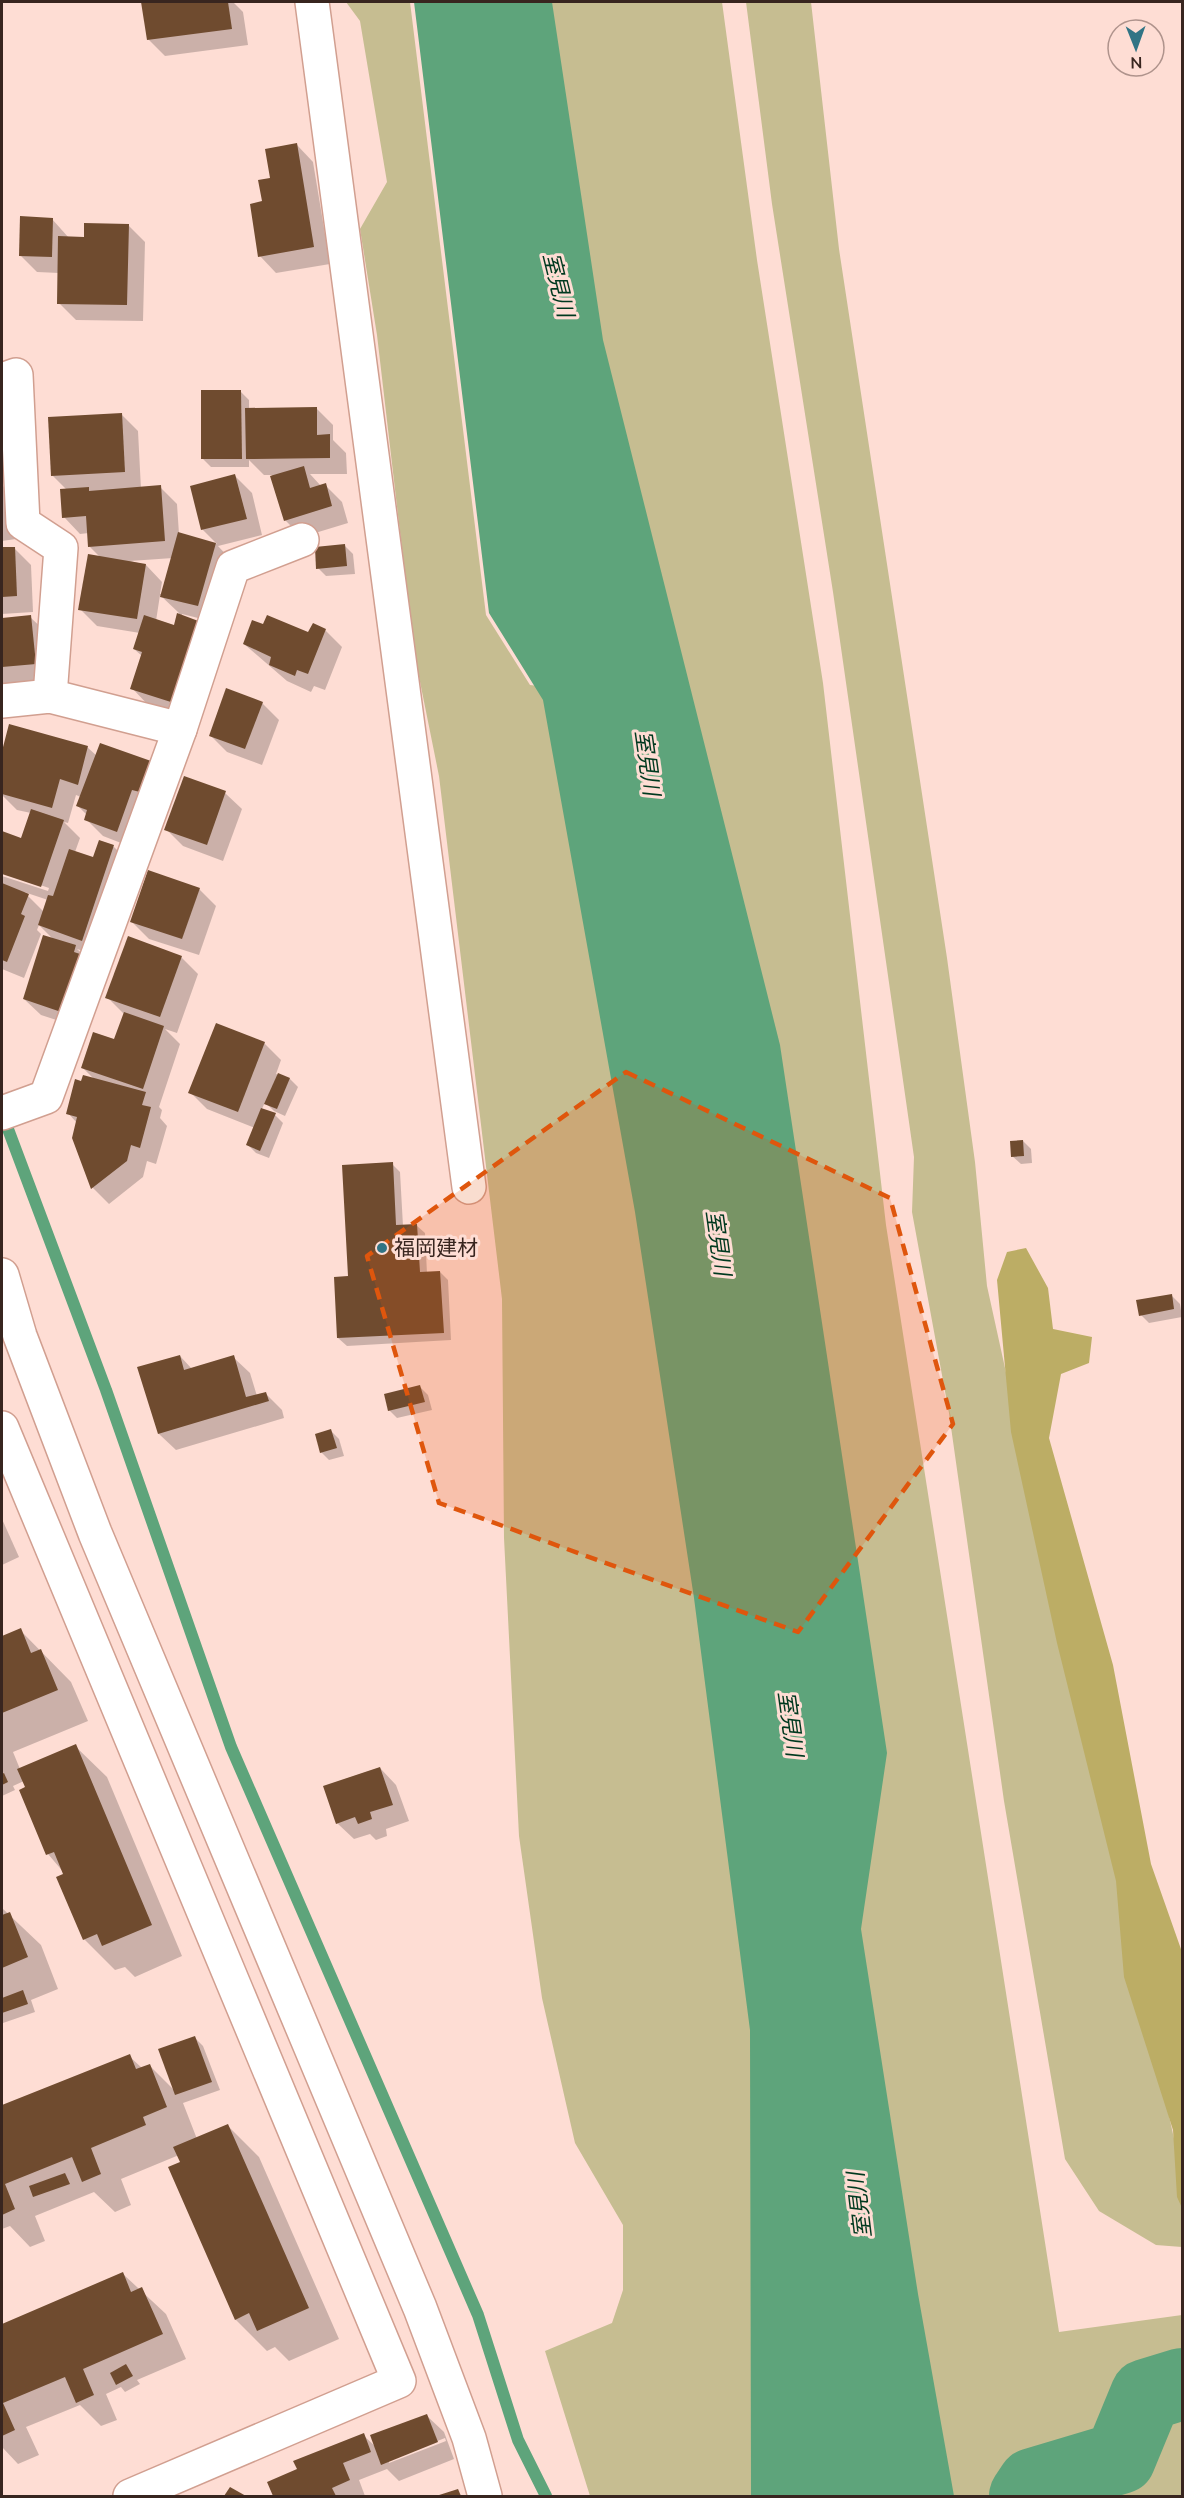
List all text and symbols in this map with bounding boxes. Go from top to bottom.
north arrow [1106,18,1166,78]
text: N [1130,51,1142,73]
water label: 室見川 [535,249,581,323]
water label: 室見川 [628,728,667,800]
water label: 室見川 [699,1208,738,1280]
place label: 福岡建材 [394,1234,478,1262]
marker: 福岡建材 [375,1241,389,1255]
water label: 室見川 [771,1689,810,1761]
water label: 室見川 [841,2168,879,2240]

